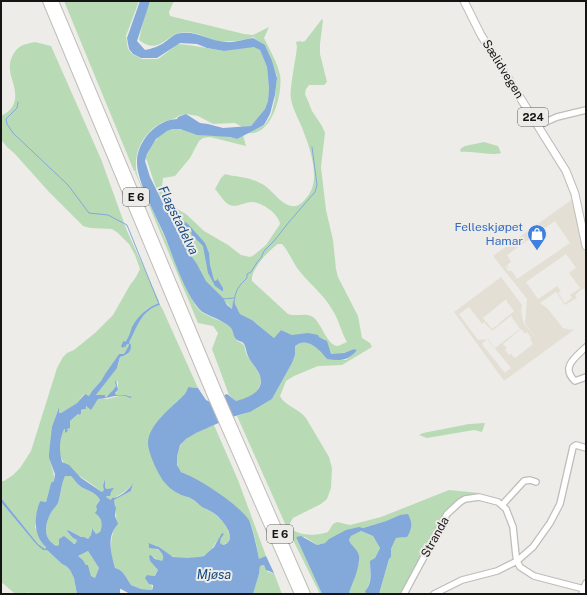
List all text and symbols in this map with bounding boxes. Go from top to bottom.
street label: Sælidvegen [479,37,527,101]
road number: 224 [518,108,548,126]
water label: Flagstadelva [155,183,202,257]
road number: E 6 [123,188,149,206]
place label: Felleskjøpet Hamar [454,220,523,248]
shop icon: Felleskjøpet Hamar [526,223,548,251]
street label: Stranda [418,514,452,560]
road number: E 6 [267,525,293,543]
water label: Mjøsa [197,567,231,582]

